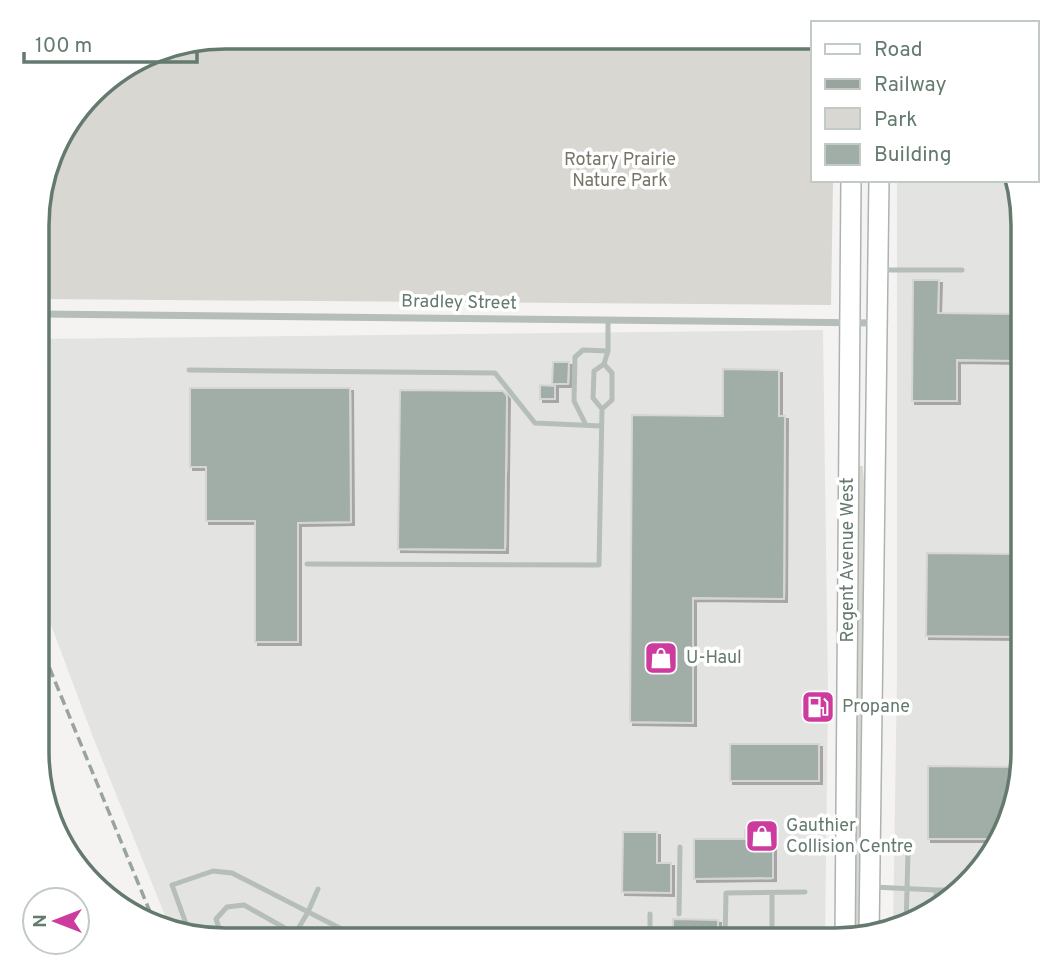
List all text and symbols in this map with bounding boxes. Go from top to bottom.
scale bar [24,21,198,65]
legend [811,21,1039,182]
text: 100 m [35,33,92,60]
text: Road [874,37,923,64]
text: Railway [874,72,947,99]
text: Park [874,107,917,134]
text: Building [874,142,952,169]
park label: Rotary Prairie Nature Park [564,149,676,193]
street label: Bradley Street [401,290,517,316]
street label: Regent Avenue West [837,478,860,643]
shop icon: U-Haul [642,639,680,677]
place label: U-Haul [686,647,742,670]
fuel station icon: Propane [799,688,837,726]
place label: Propane [842,696,910,719]
place label: Gauthier Collision Centre [786,815,913,859]
shop icon: Gauthier Collision Centre [743,817,781,855]
north arrow [21,886,91,956]
text: N [29,914,53,928]

